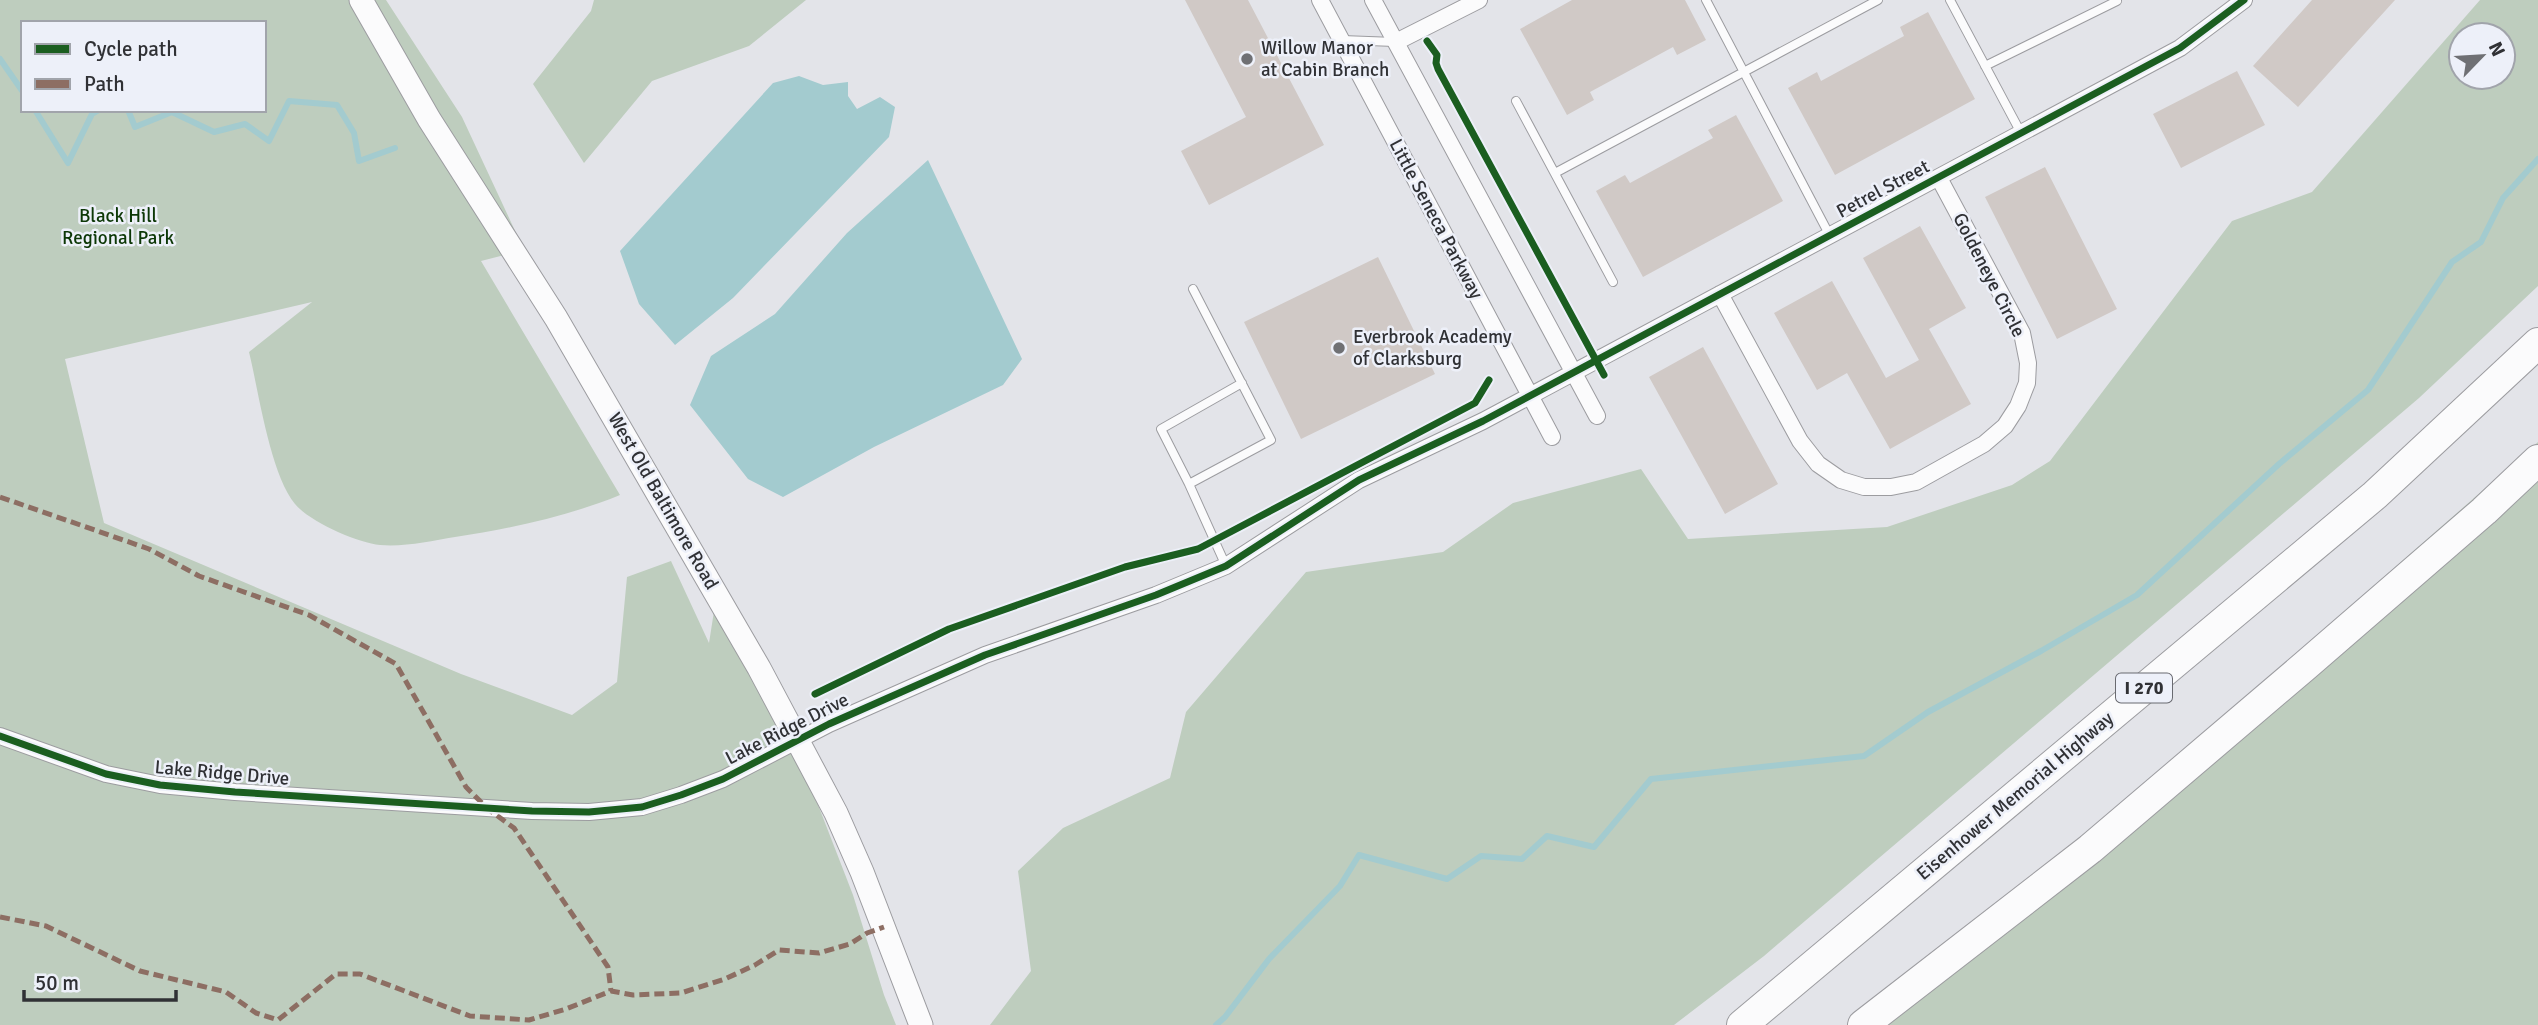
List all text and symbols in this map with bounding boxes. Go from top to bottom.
legend [21,21,266,112]
north arrow [2447,21,2517,91]
text: Cycle path [84,36,178,62]
place label: Willow Manor at Cabin Branch [1261,36,1389,82]
text: N [2483,38,2510,60]
marker: Willow Manor at Cabin Branch [1239,51,1255,67]
text: Path [84,71,125,97]
street label: Little Seneca Parkway [1384,135,1488,303]
street label: Petrel Street [1832,154,1934,223]
park label: Black Hill Regional Park [62,204,174,250]
street label: Goldeneye Circle [1947,209,2031,341]
place label: Everbrook Academy of Clarksburg [1353,325,1512,371]
marker: Everbrook Academy of Clarksburg [1331,340,1347,356]
street label: West Old Baltimore Road [602,408,724,594]
road number: I 270 [2116,674,2172,702]
street label: Lake Ridge Drive [721,688,853,770]
street label: Eisenhower Memorial Highway [1912,706,2119,886]
street label: Lake Ridge Drive [154,755,290,791]
scale bar [24,958,177,1002]
text: 50 m [35,970,79,996]

